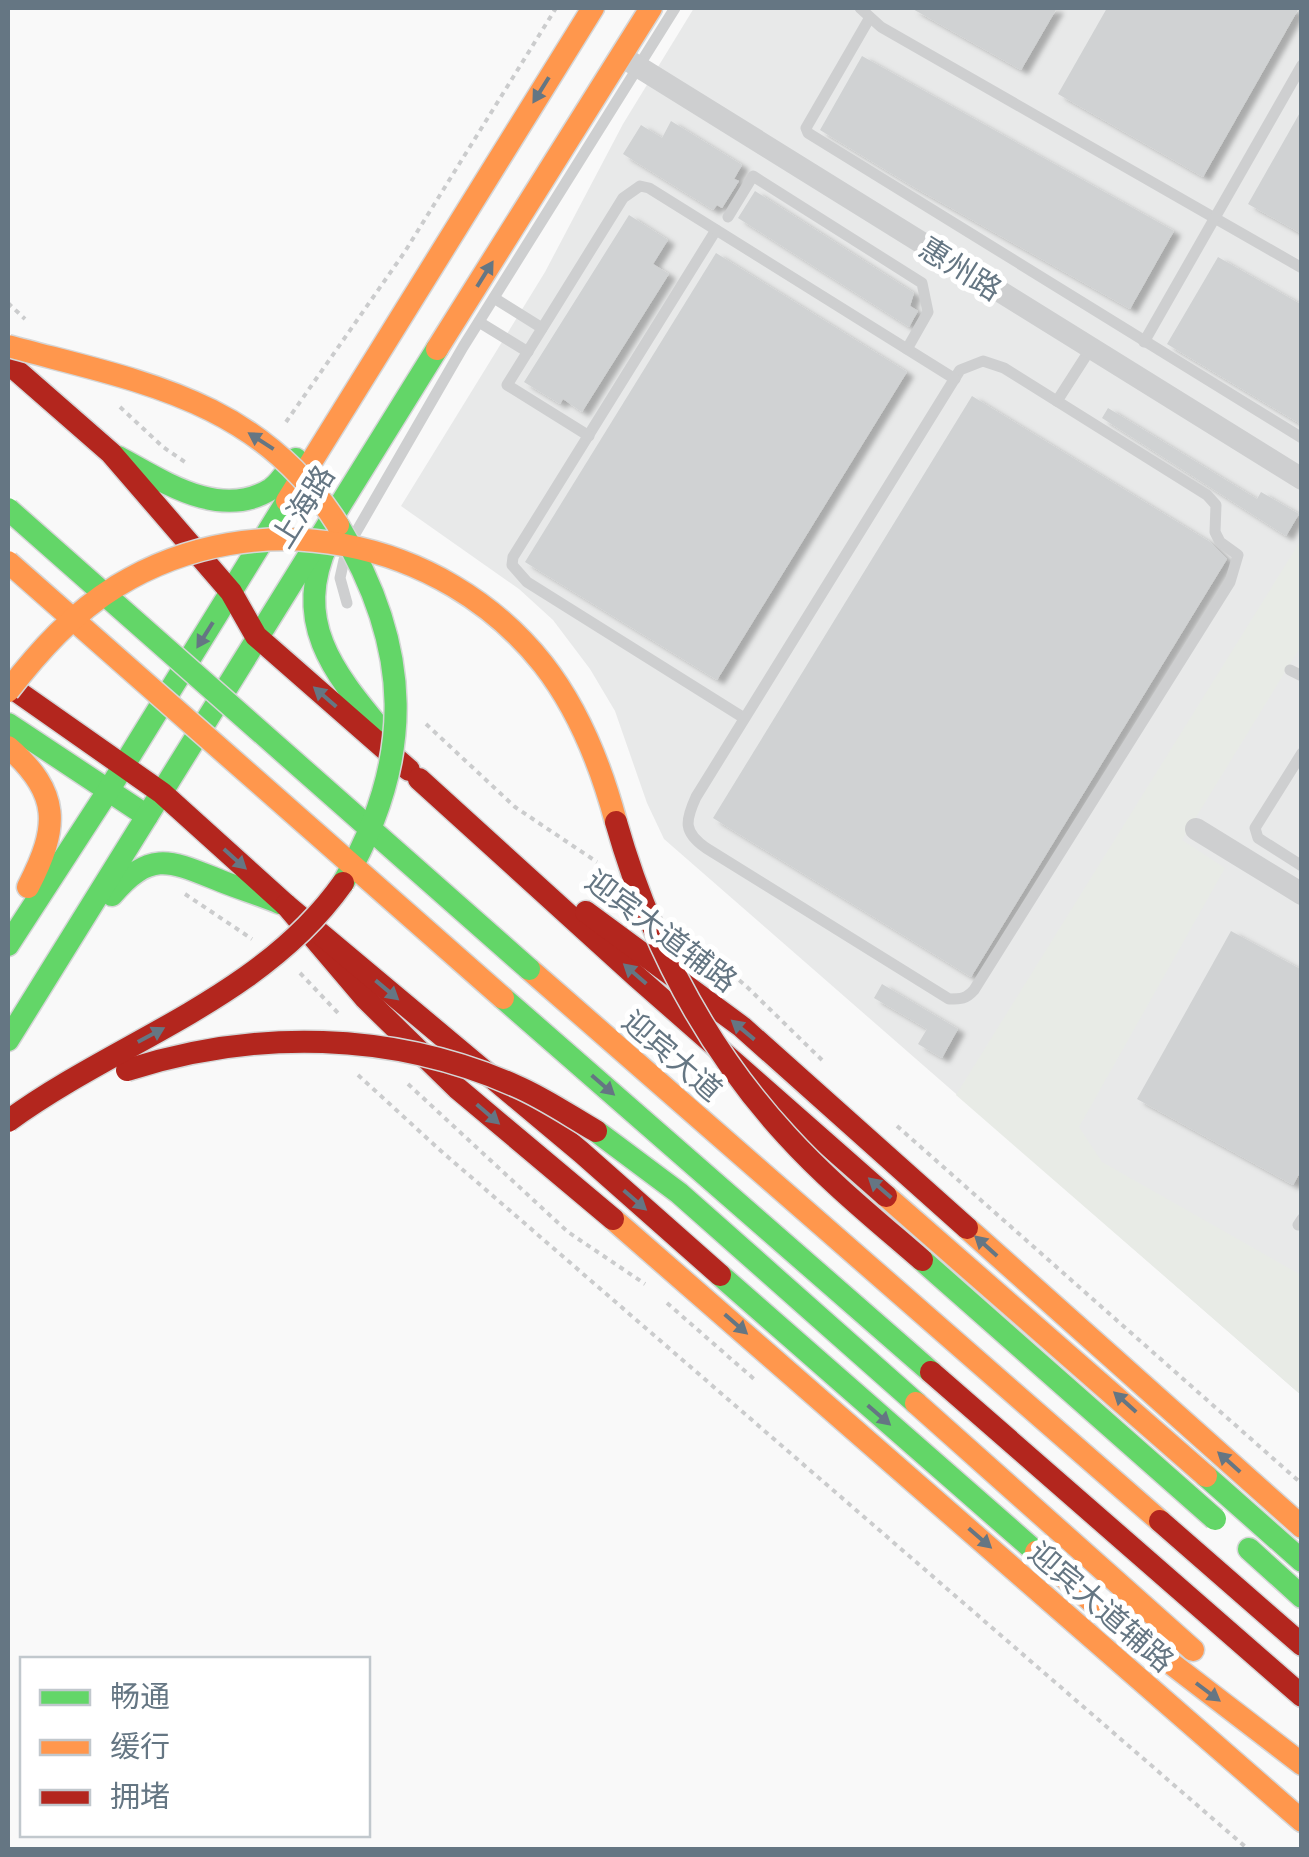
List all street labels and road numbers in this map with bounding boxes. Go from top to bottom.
street label: 惠州路 [913,228,1009,308]
street label: 上海路 [262,458,342,554]
street label: 迎宾大道辅路 [578,860,746,1000]
street label: 迎宾大道 [615,1001,731,1109]
street label: 迎宾大道辅路 [1021,1532,1183,1680]

